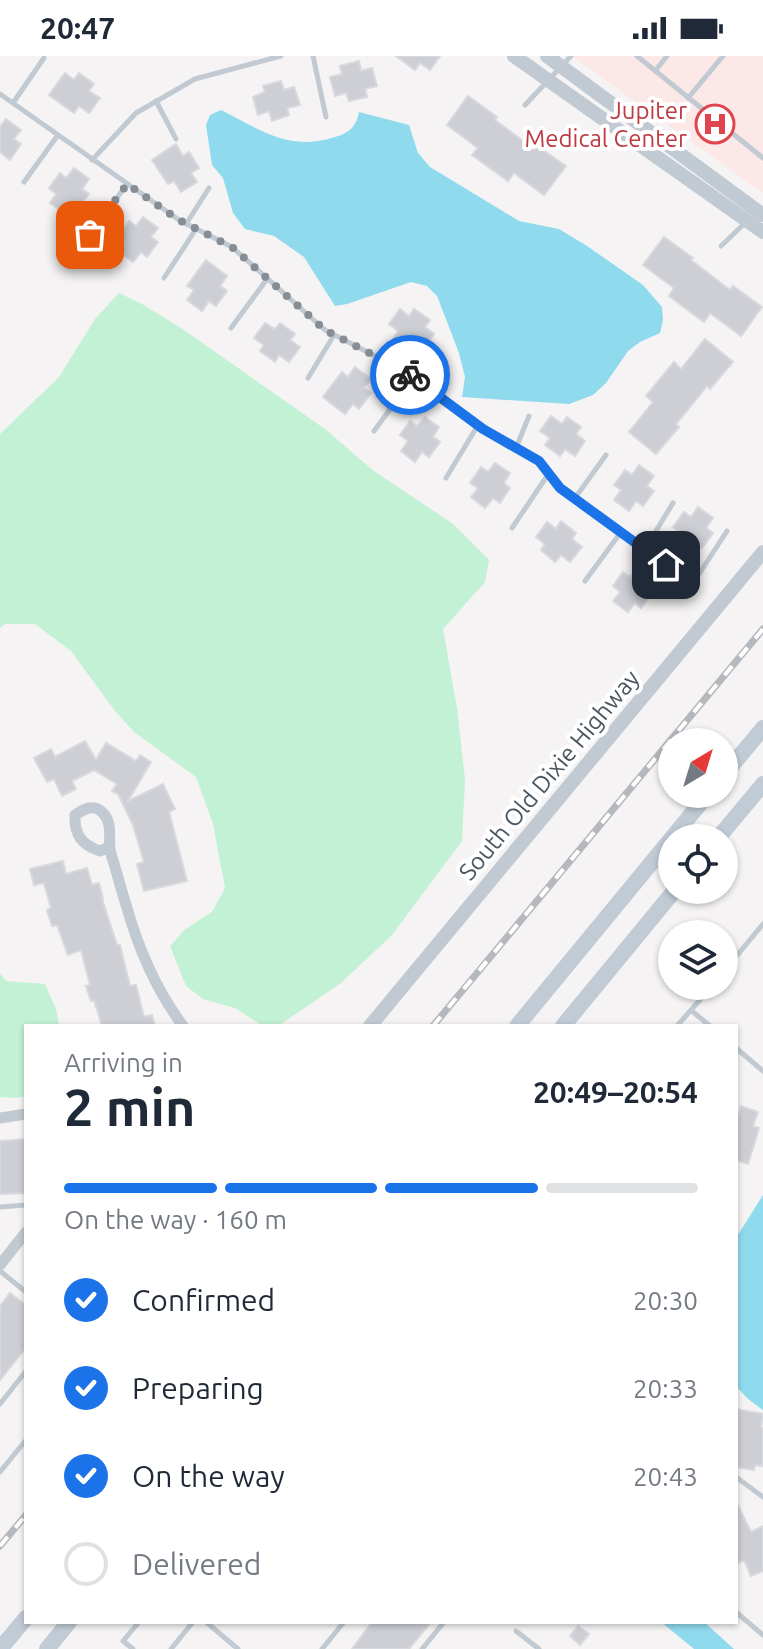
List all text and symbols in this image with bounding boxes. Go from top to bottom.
text: 20:47 [40,11,115,45]
place label: Jupiter Medical Center [524,97,687,152]
hospital icon: Jupiter Medical Center [694,103,736,145]
pin [56,201,124,269]
icon: bag [68,213,112,257]
courier [370,335,450,415]
icon: bike [388,353,432,397]
pin [632,531,700,599]
icon: home [644,543,688,587]
street label: South Old Dixie Highway [453,664,645,885]
north arrow [658,728,738,808]
map controls [658,728,738,1000]
button: locate [658,824,738,904]
button: layers [658,920,738,1000]
text: Arriving in [64,1048,183,1077]
text: 20:49–20:54 [533,1075,698,1109]
text: 2 min [64,1078,195,1136]
text: On the way · 160 m [64,1205,287,1234]
icon: check [64,1278,108,1322]
text: Confirmed [132,1283,275,1317]
text: 20:30 [633,1286,698,1315]
icon: check [64,1366,108,1410]
text: Preparing [132,1371,264,1405]
text: 20:33 [633,1374,698,1403]
icon: check [64,1454,108,1498]
text: On the way [132,1459,285,1493]
text: 20:43 [633,1462,698,1491]
text: Delivered [132,1547,261,1581]

